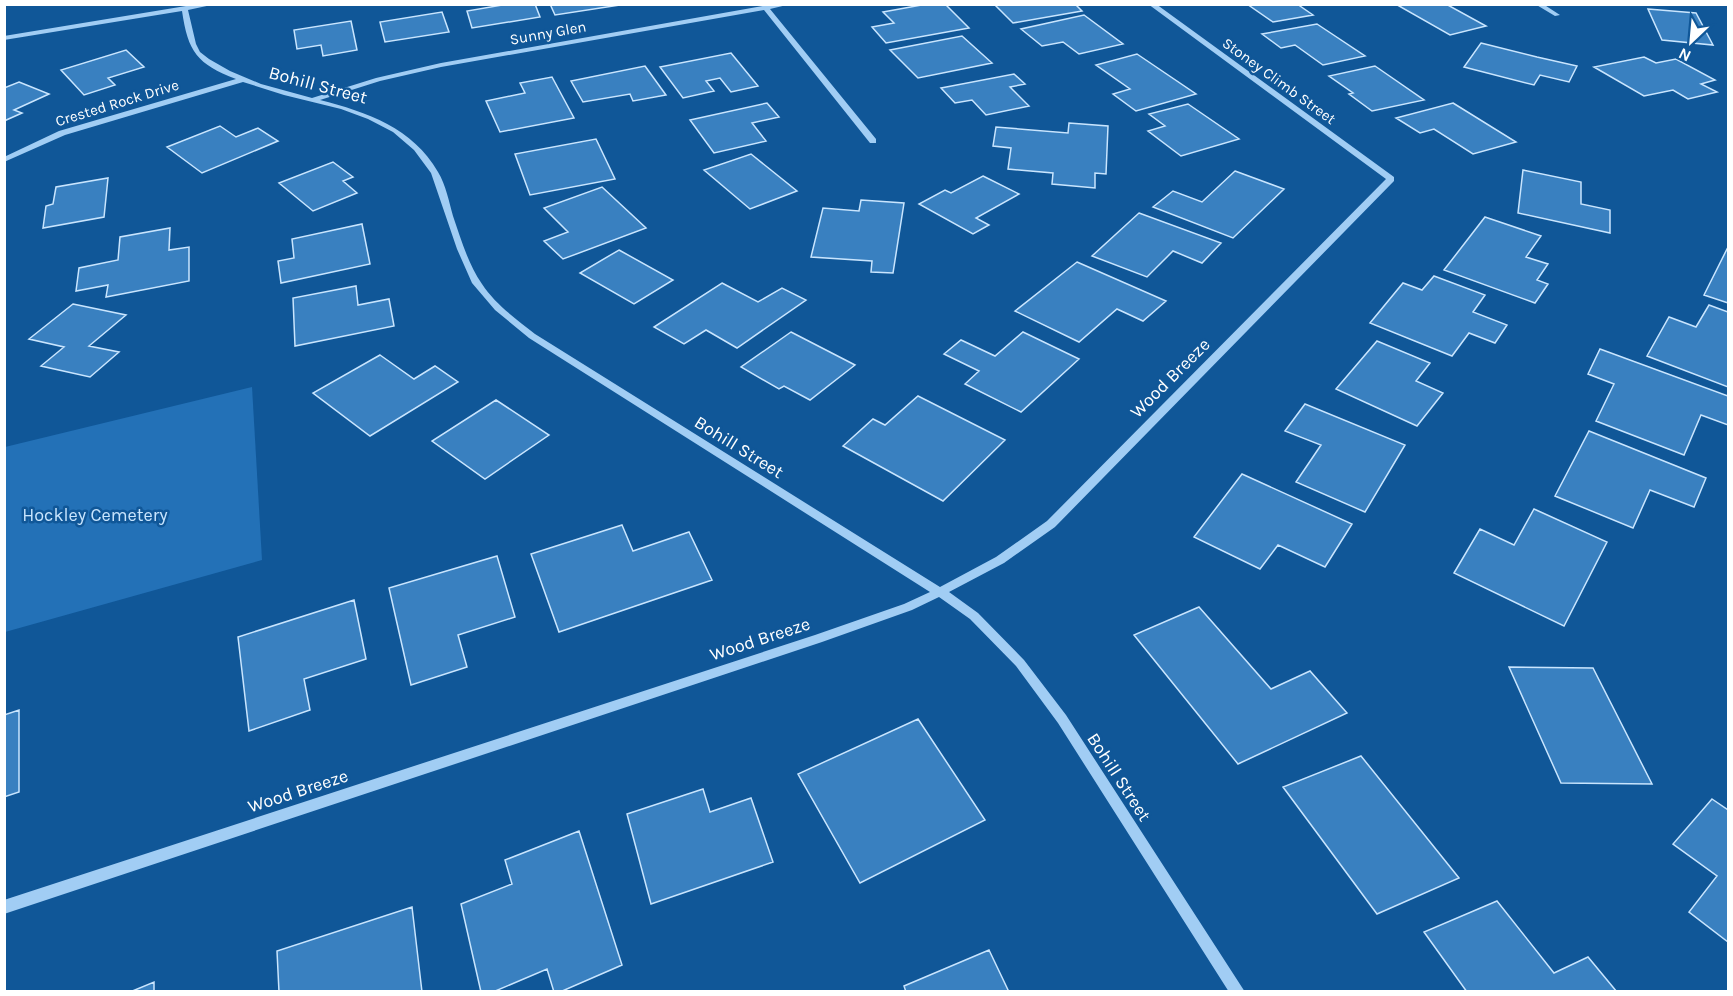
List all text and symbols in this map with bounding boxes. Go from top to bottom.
north arrow [1661,12,1721,72]
street label: Sunny Glen [508,17,588,49]
street label: Stoney Climb Street [1219,34,1339,128]
text: N [1675,44,1694,66]
street label: Bohill Street [266,61,370,109]
street label: Crested Rock Drive [53,76,181,130]
street label: Wood Breeze [1125,333,1215,423]
street label: Bohill Street [690,411,788,483]
park label: Hockley Cemetery [22,504,168,526]
street label: Wood Breeze [707,612,813,666]
street label: Bohill Street [1082,729,1156,826]
street label: Wood Breeze [245,764,351,818]

